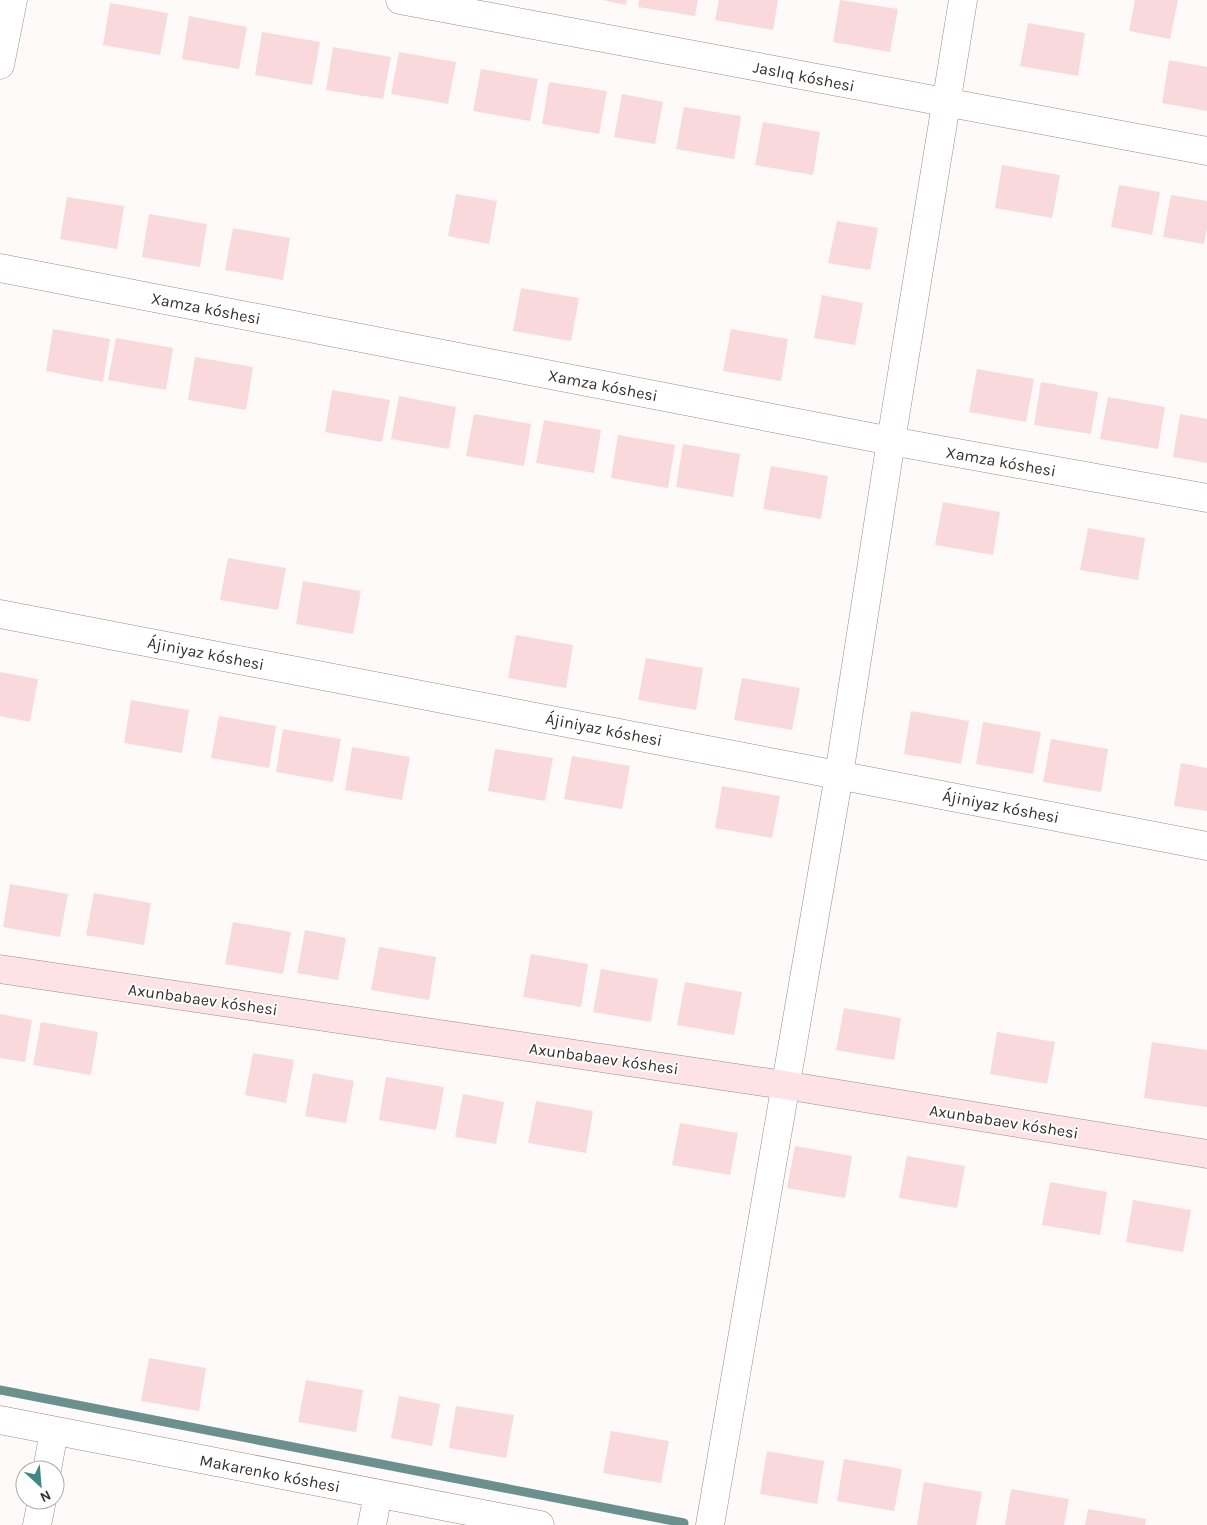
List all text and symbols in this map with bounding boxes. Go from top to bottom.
street label: Jaslıq kóshesi [751,57,856,96]
street label: Xamza kóshesi [149,289,262,328]
street label: Xamza kóshesi [546,366,659,405]
street label: Xamza kóshesi [944,442,1057,481]
street label: Ájiniyaz kóshesi [146,633,266,674]
street label: Ájiniyaz kóshesi [544,709,664,750]
street label: Ájiniyaz kóshesi [941,786,1061,827]
street label: Axunbabaev kóshesi [127,980,279,1019]
street label: Axunbabaev kóshesi [528,1039,680,1078]
street label: Axunbabaev kóshesi [928,1100,1080,1143]
street label: Makarenko kóshesi [198,1451,342,1496]
north arrow [15,1460,65,1510]
text: N [37,1486,54,1506]

